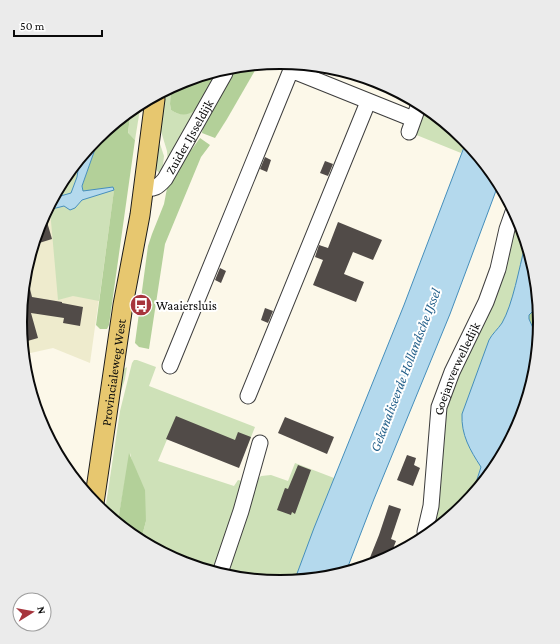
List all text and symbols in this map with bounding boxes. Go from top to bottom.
scale bar [14,12,102,38]
text: 50 m [20,19,45,33]
street label: Zuider IJsseldijk [162,96,217,177]
water label: Gekanaliseerde Hollandsche IJssel [366,286,444,454]
bus stop icon: Waaiersluis [128,292,154,318]
place label: Waaiersluis [156,298,217,313]
street label: Provincialeweg West [98,317,129,427]
street label: Goejanverwelledijk [431,319,483,416]
north arrow [12,592,52,632]
text: N [35,605,49,615]

